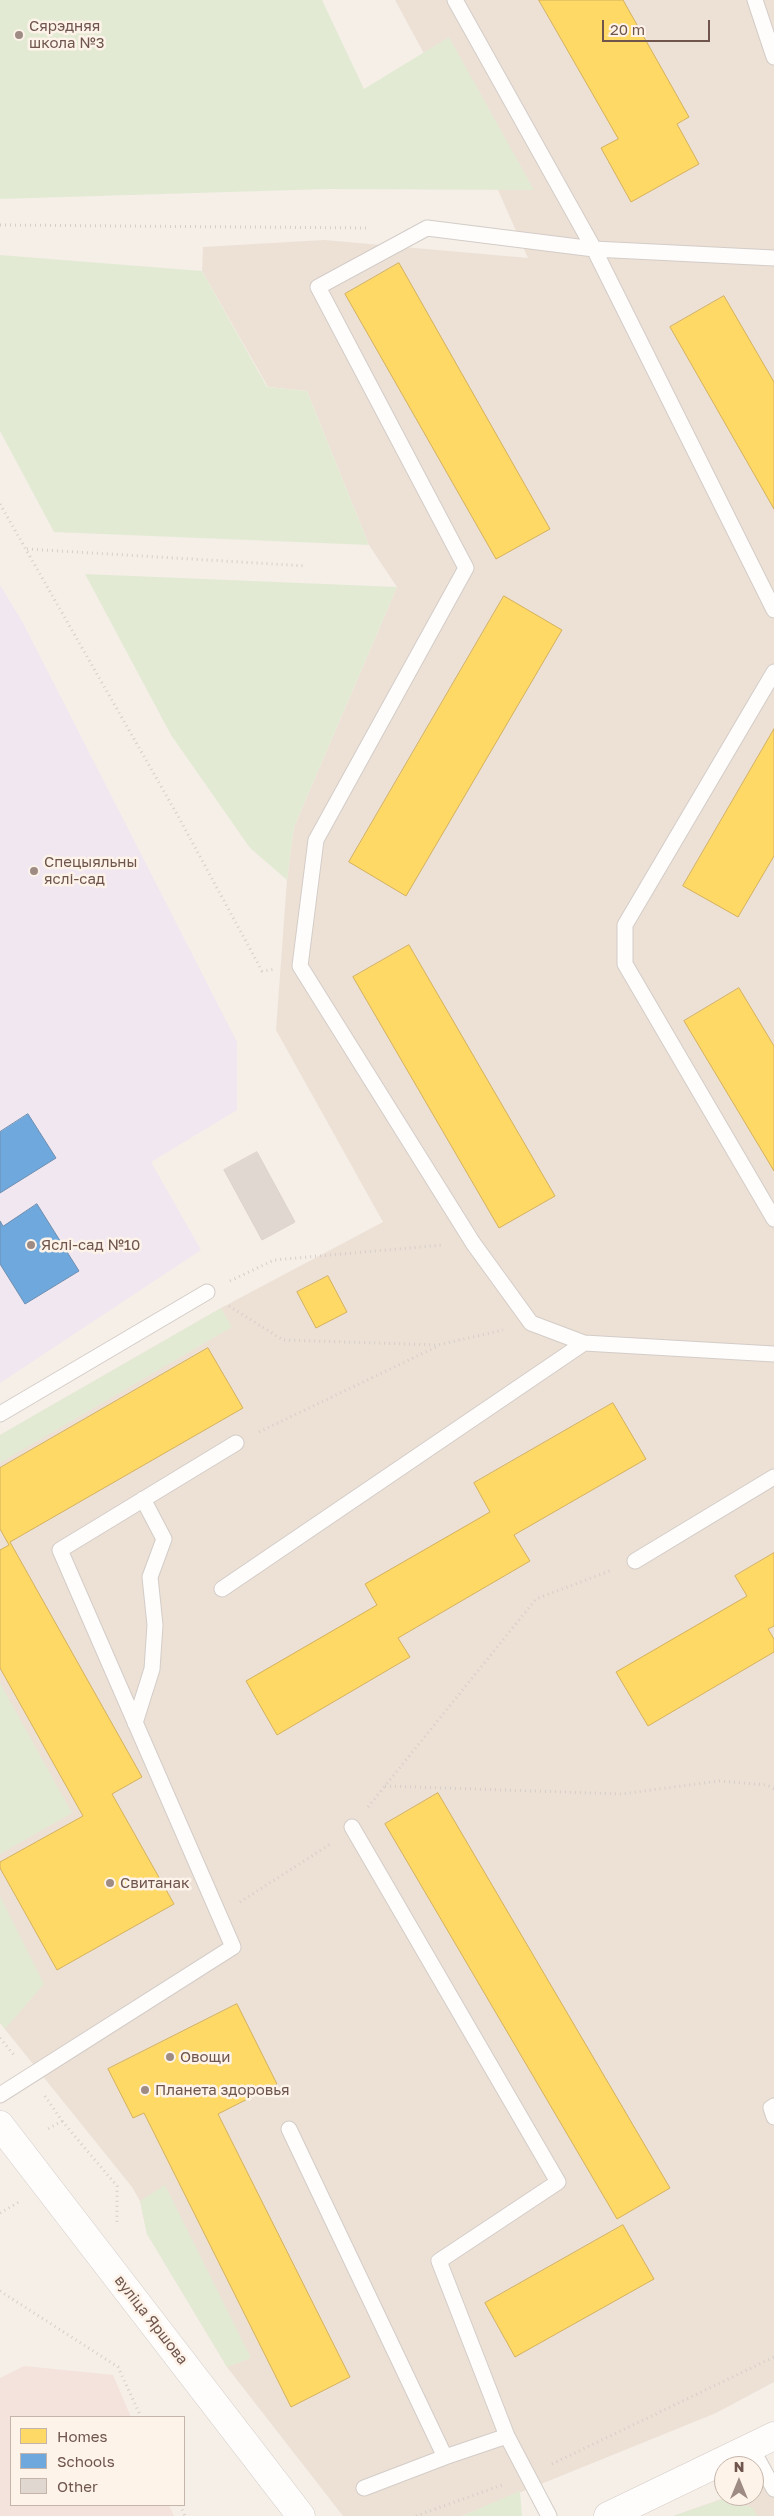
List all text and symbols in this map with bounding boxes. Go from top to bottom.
scale bar [604,10,712,42]
place label: Сярэдняя школа №3 [29,17,105,52]
text: 20 m [610,20,645,38]
marker: Сярэдняя школа №3 [13,29,25,41]
place label: Спецыяльны яслі-сад [44,853,137,888]
marker: Спецыяльны яслі-сад [28,865,40,877]
place label: Яслі-сад №10 [41,1236,140,1254]
marker: Яслі-сад №10 [25,1239,37,1251]
place label: Свитанак [120,1874,190,1892]
marker: Свитанак [104,1877,116,1889]
place label: Овощи [180,2048,230,2066]
marker: Овощи [164,2051,176,2063]
place label: Планета здоровья [155,2081,290,2099]
marker: Планета здоровья [139,2084,151,2096]
street label: вуліца Яршова [111,2272,191,2368]
legend [10,2416,185,2506]
text: Homes [57,2427,107,2445]
text: Schools [57,2452,115,2470]
north arrow [714,2456,764,2506]
text: N [734,2458,744,2475]
text: Other [57,2477,98,2495]

